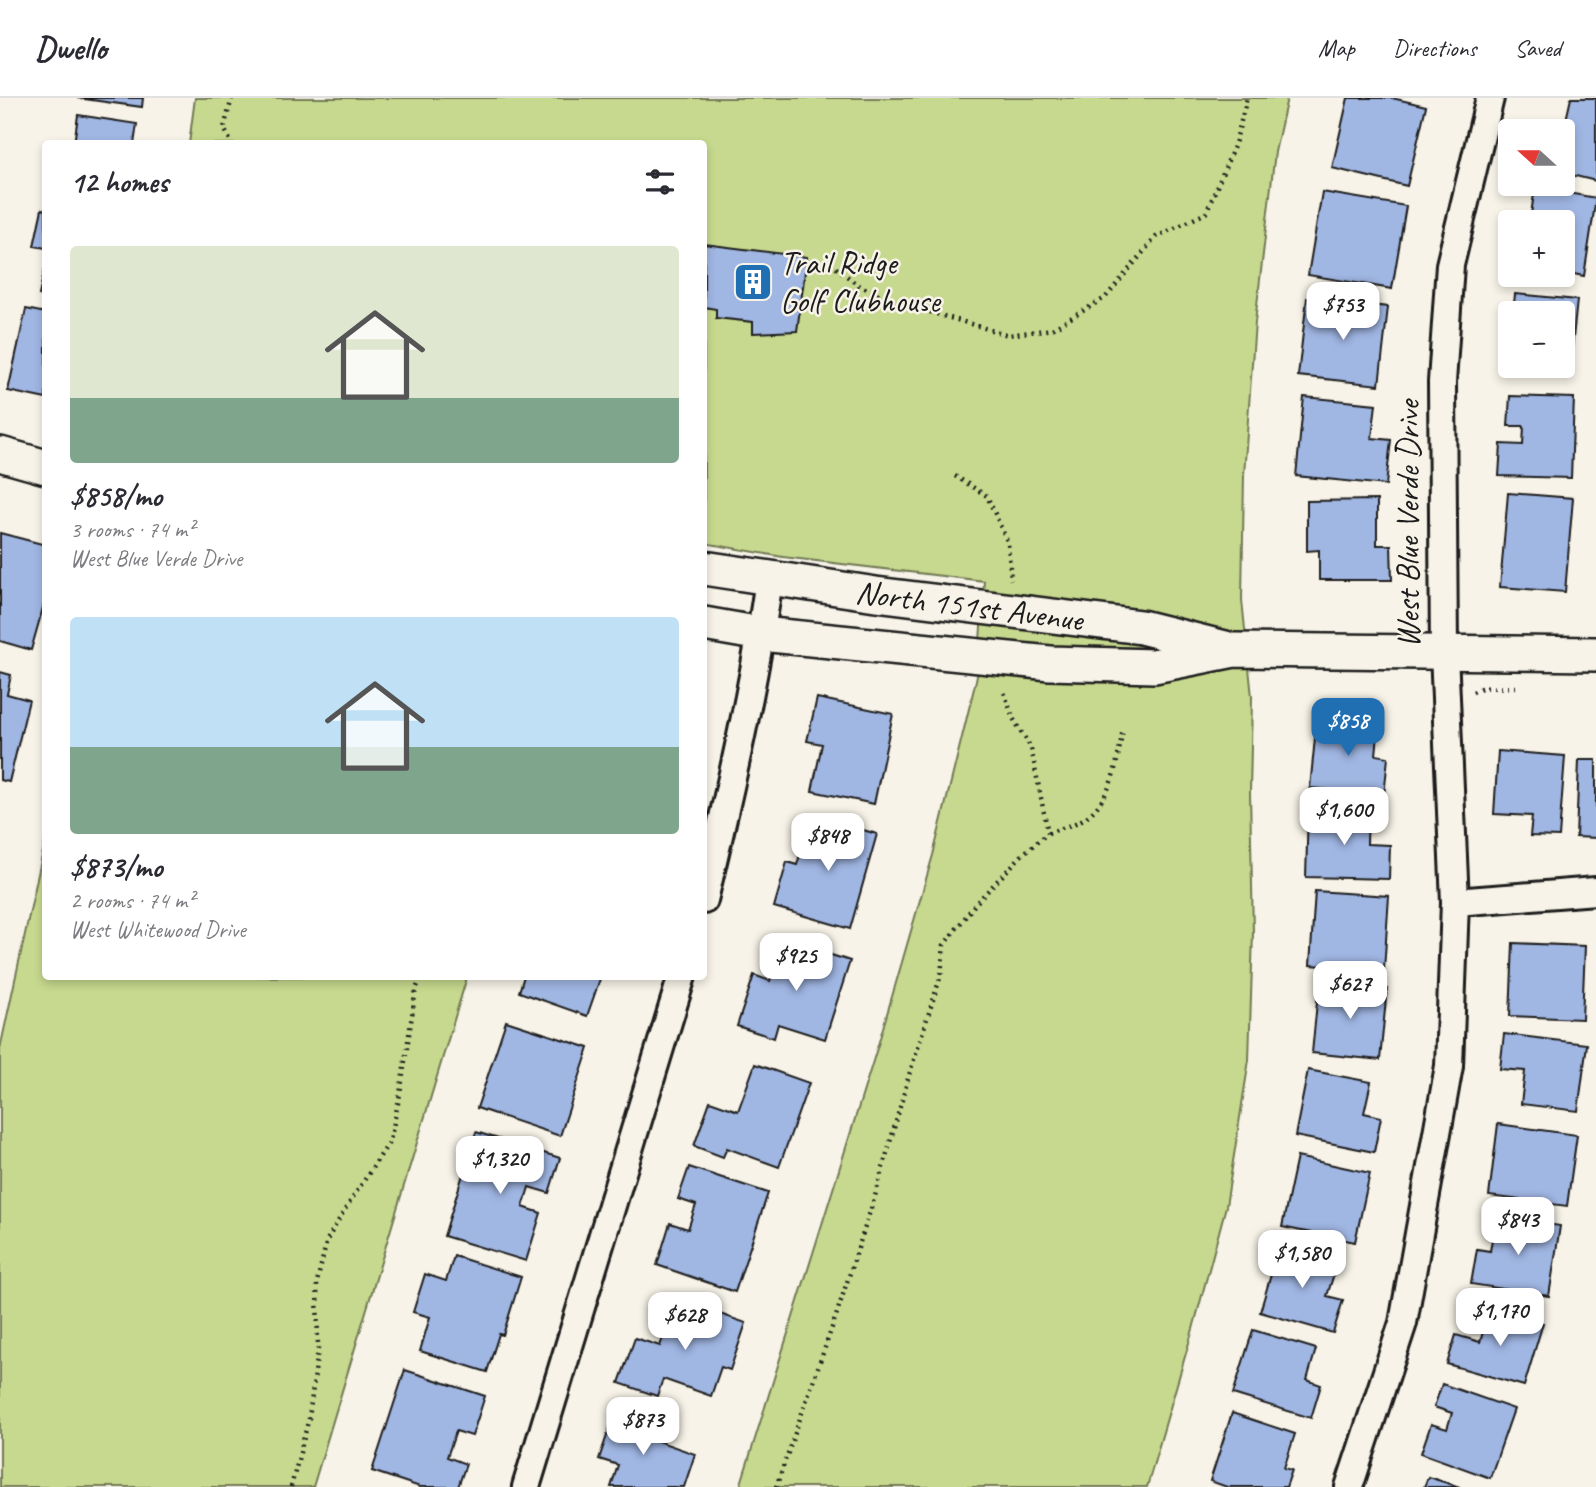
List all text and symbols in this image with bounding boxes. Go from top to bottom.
text: Dwello [35,27,107,69]
text: Map [1318,33,1355,63]
text: Directions [1393,33,1476,63]
text: Saved [1514,33,1561,63]
north arrow [1498,119,1575,196]
map controls [1498,119,1575,378]
text: 12 homes [70,163,168,201]
icon: filters [641,163,679,201]
button: + [1498,210,1575,287]
place label: Trail Ridge Golf Clubhouse [780,242,942,322]
building icon: Trail Ridge Golf Clubhouse [732,261,774,303]
pin: $753 [1302,282,1384,342]
text: $753 [1323,290,1363,319]
icon: home [312,292,438,418]
button: − [1498,301,1575,378]
street label: West Blue Verde Drive [1387,398,1429,648]
text: $858/mo [70,477,162,515]
text: 3 rooms · 74 m² [70,515,194,544]
text: West Blue Verde Drive [70,544,242,573]
street label: North 151st Avenue [853,570,1087,641]
icon: home [312,663,438,789]
pin: $858 [1307,698,1389,758]
text: $858 [1327,706,1369,735]
pin: $1,600 [1287,788,1401,847]
text: $1,600 [1316,795,1372,824]
pin: $848 [787,814,869,873]
text: $848 [807,821,849,850]
text: $873/mo [70,848,162,886]
text: 2 rooms · 74 m² [70,886,194,915]
text: West Whitewood Drive [70,915,246,944]
pin: $925 [755,934,837,993]
text: $925 [776,941,816,970]
pin: $627 [1309,962,1391,1021]
text: $627 [1329,969,1371,998]
pin: $1,320 [443,1136,557,1196]
text: $1,320 [472,1144,528,1173]
pin: $843 [1477,1198,1559,1257]
text: $843 [1497,1205,1539,1234]
pin: $1,580 [1245,1230,1359,1290]
text: $1,580 [1274,1238,1330,1267]
pin: $1,170 [1443,1288,1557,1348]
pin: $628 [644,1292,726,1352]
text: $1,170 [1472,1296,1528,1325]
text: $628 [664,1300,706,1329]
pin: $873 [602,1398,684,1457]
text: $873 [622,1405,664,1434]

